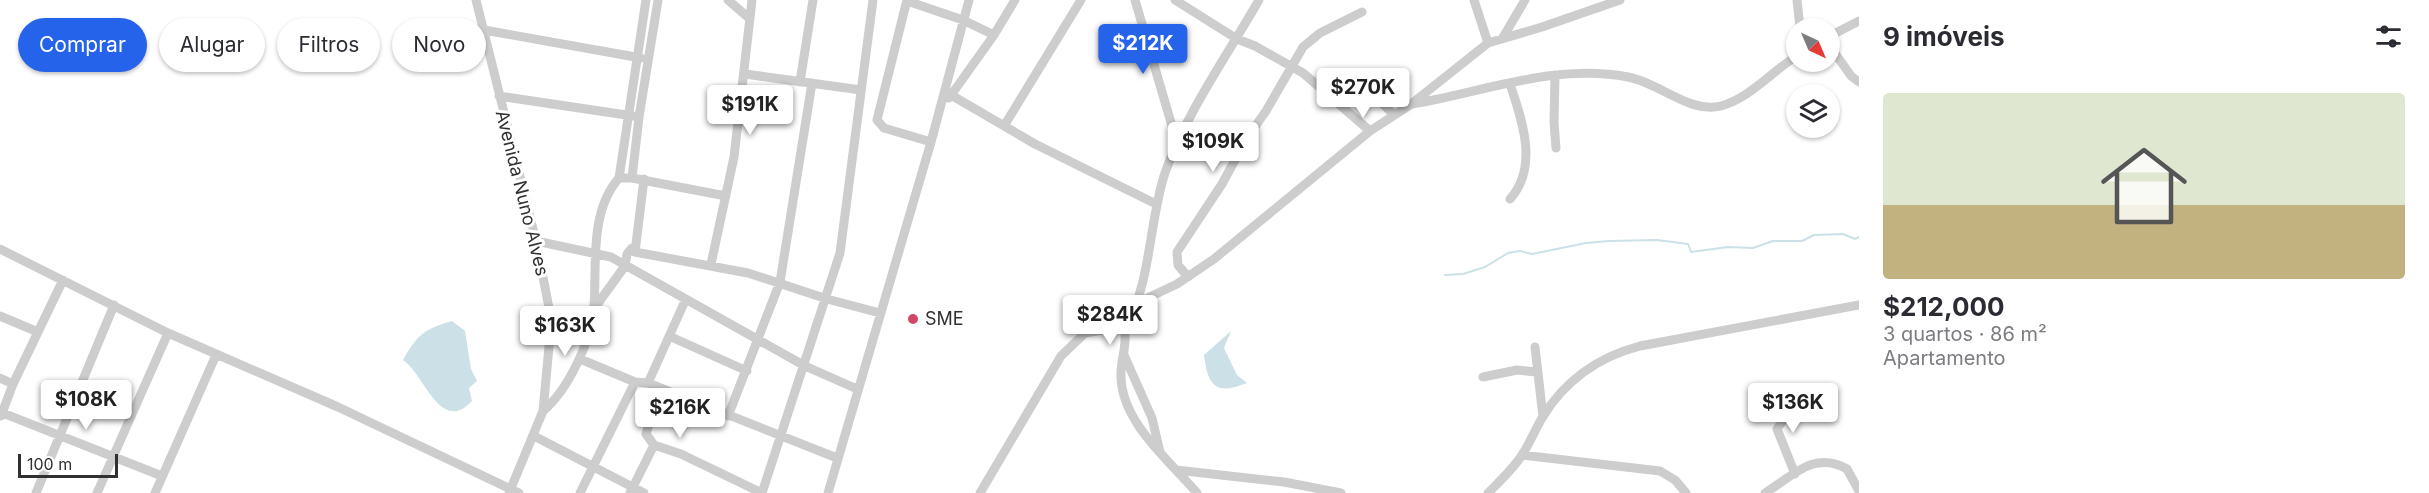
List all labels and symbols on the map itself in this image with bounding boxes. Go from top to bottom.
north arrow [1786,18,1840,72]
pin: $212K [1101,24,1185,75]
pin: $270K [1321,68,1405,119]
pin: $191K [708,85,792,136]
street label: Avenida Nuno Alves [492,108,553,278]
pin: $109K [1171,122,1255,173]
pin: $284K [1068,295,1152,346]
pin: $163K [523,306,607,357]
place label: SME [925,308,964,329]
marker: SME [906,312,920,326]
pin: $108K [44,380,128,431]
pin: $136K [1751,383,1835,434]
pin: $216K [638,388,722,439]
scale bar [18,451,118,478]

